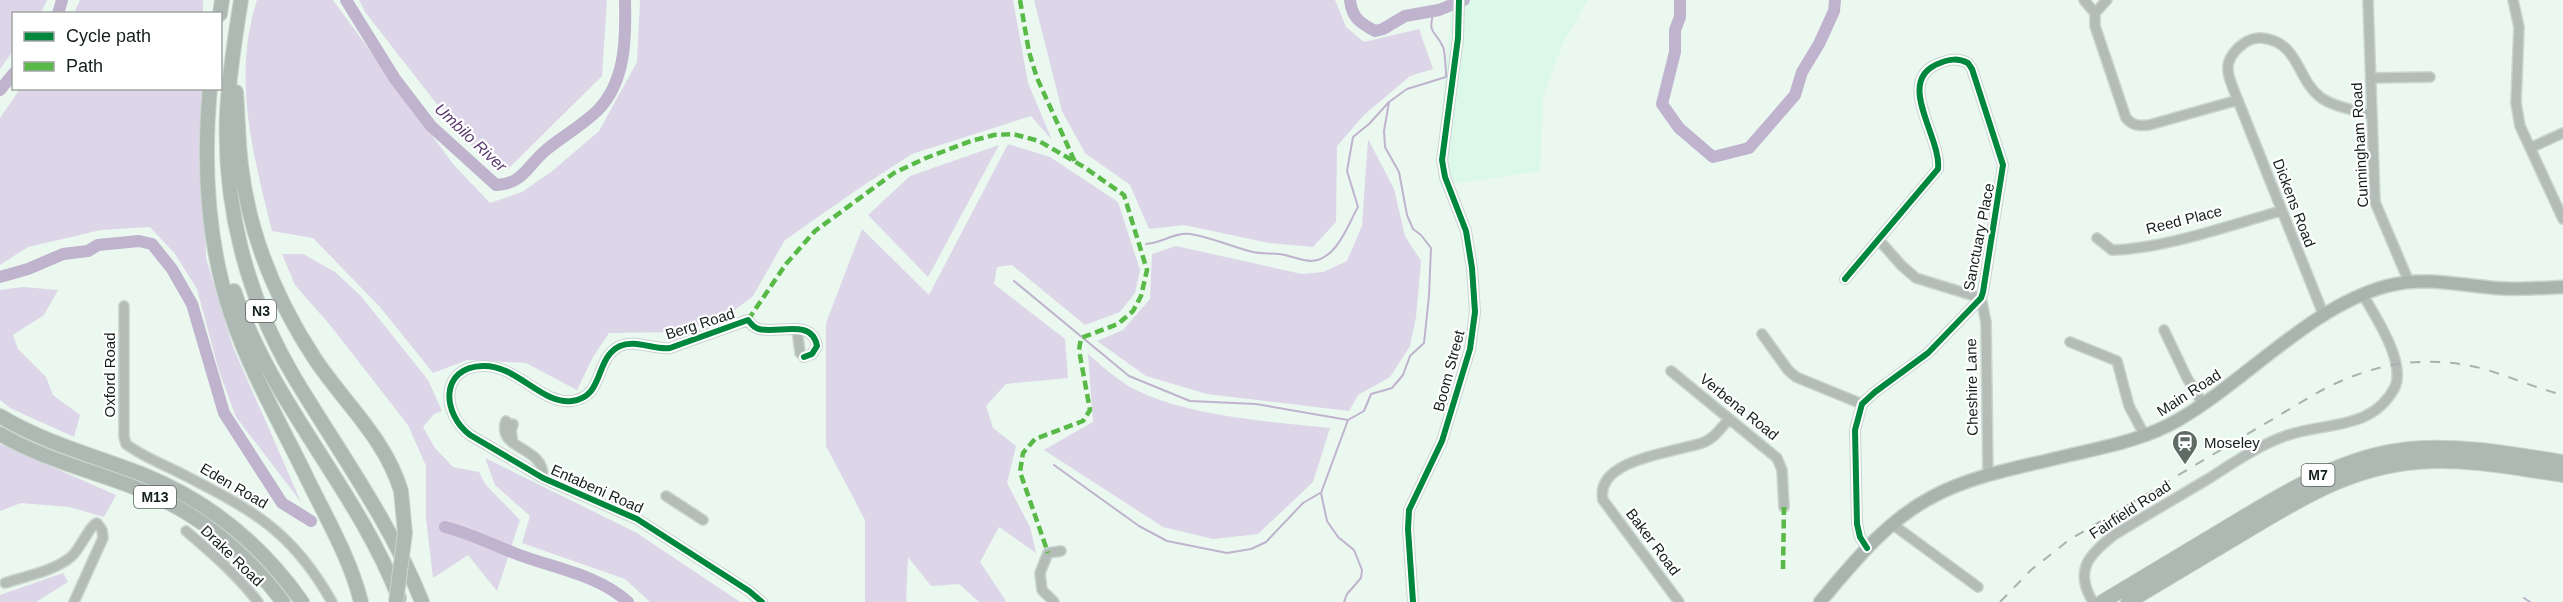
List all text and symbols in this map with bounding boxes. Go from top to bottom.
legend [12,12,222,90]
text: Cycle path [66,26,151,46]
text: Path [66,56,103,76]
street label: Cunningham Road [2348,82,2371,208]
water label: Umbilo River [431,100,510,175]
street label: Dickens Road [2270,156,2319,249]
street label: Sanctuary Place [1960,182,1997,292]
street label: Reed Place [2144,202,2224,237]
road number: N3 [246,300,276,322]
street label: Berg Road [663,304,737,343]
street label: Boom Street [1430,328,1468,413]
street label: Oxford Road [101,332,118,418]
street label: Cheshire Lane [1962,338,1981,436]
street label: Main Road [2154,366,2224,419]
street label: Verbena Road [1697,370,1782,443]
station icon: Moseley [2170,428,2200,466]
place label: Moseley [2204,434,2260,451]
street label: Eden Road [197,459,271,512]
street label: Entabeni Road [548,461,646,516]
road number: M7 [2302,464,2334,486]
street label: Fairfield Road [2086,477,2174,542]
road number: M13 [134,486,176,508]
street label: Baker Road [1623,505,1684,578]
street label: Drake Road [198,522,267,590]

